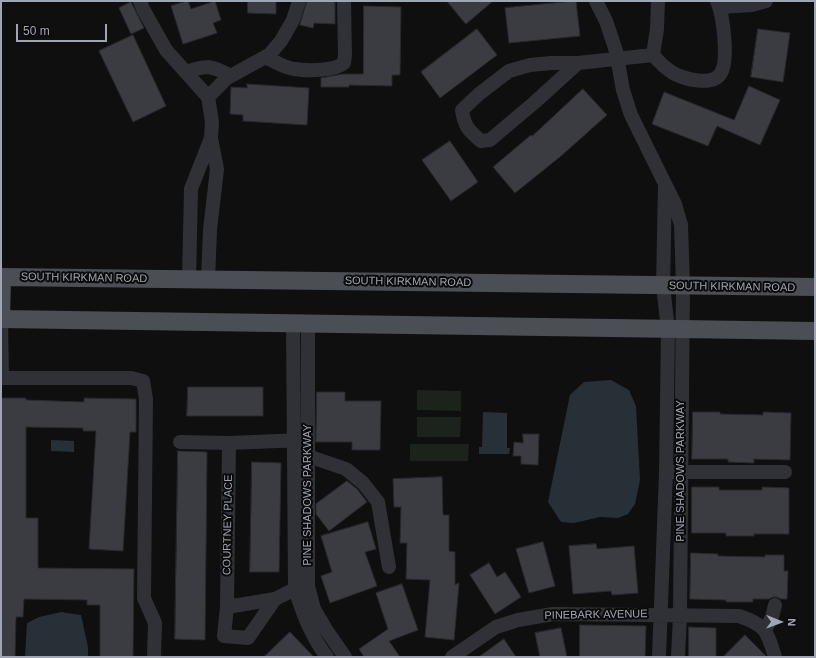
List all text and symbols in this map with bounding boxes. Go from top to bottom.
scale bar [18,16,109,42]
text: 50 m [23,24,50,38]
street label: SOUTH KIRKMAN ROAD [21,270,147,286]
street label: SOUTH KIRKMAN ROAD [345,274,471,290]
street label: SOUTH KIRKMAN ROAD [669,279,795,295]
street label: PINE SHADOWS PARKWAY [674,400,688,542]
street label: PINE SHADOWS PARKWAY [301,424,315,566]
street label: COURTNEY PLACE [221,475,235,575]
north arrow [760,602,800,642]
street label: PINEBARK AVENUE [544,608,648,622]
text: N [786,618,798,626]

